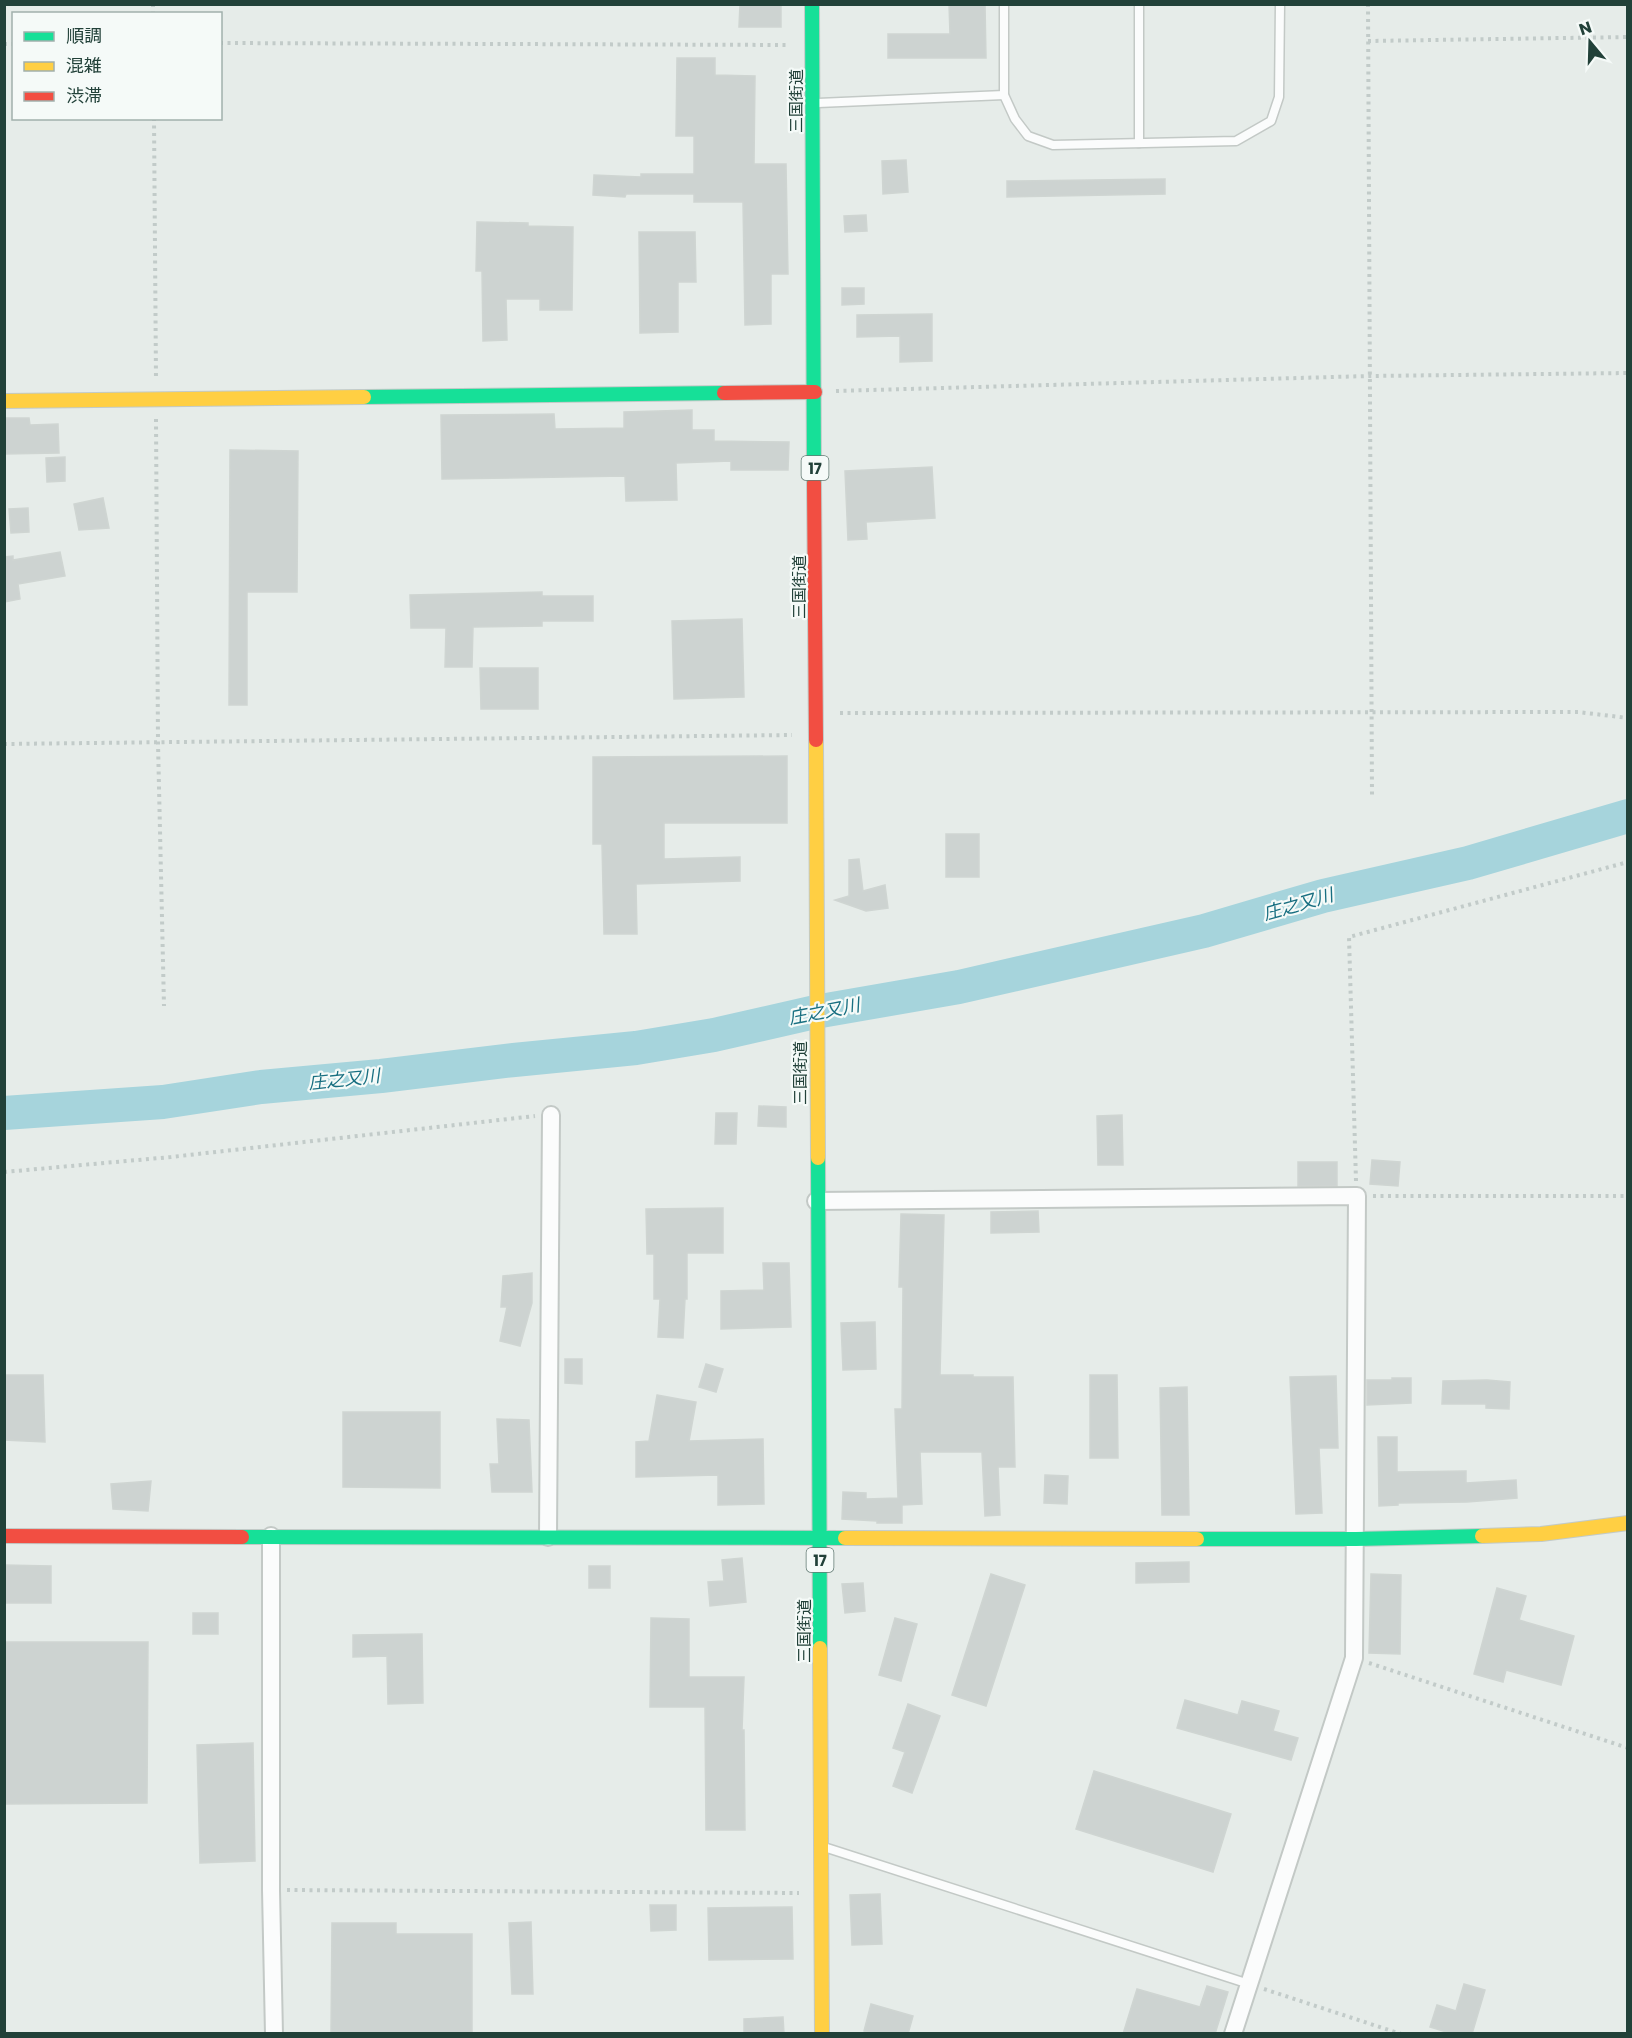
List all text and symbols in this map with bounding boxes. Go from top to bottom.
legend [12,12,222,120]
north arrow [1560,12,1620,72]
text: N [1576,15,1595,41]
text: 順調 [66,23,102,48]
text: 混雑 [66,53,102,78]
street label: 三国街道 [785,69,808,133]
text: 渋滞 [66,83,102,108]
road number: 17 [802,456,828,480]
street label: 三国街道 [788,555,811,619]
water label: 庄之又川 [1260,882,1338,926]
water label: 庄之又川 [786,991,864,1030]
street label: 三国街道 [789,1041,812,1105]
water label: 庄之又川 [307,1063,383,1095]
road number: 17 [806,1548,834,1572]
street label: 三国街道 [793,1599,816,1663]

